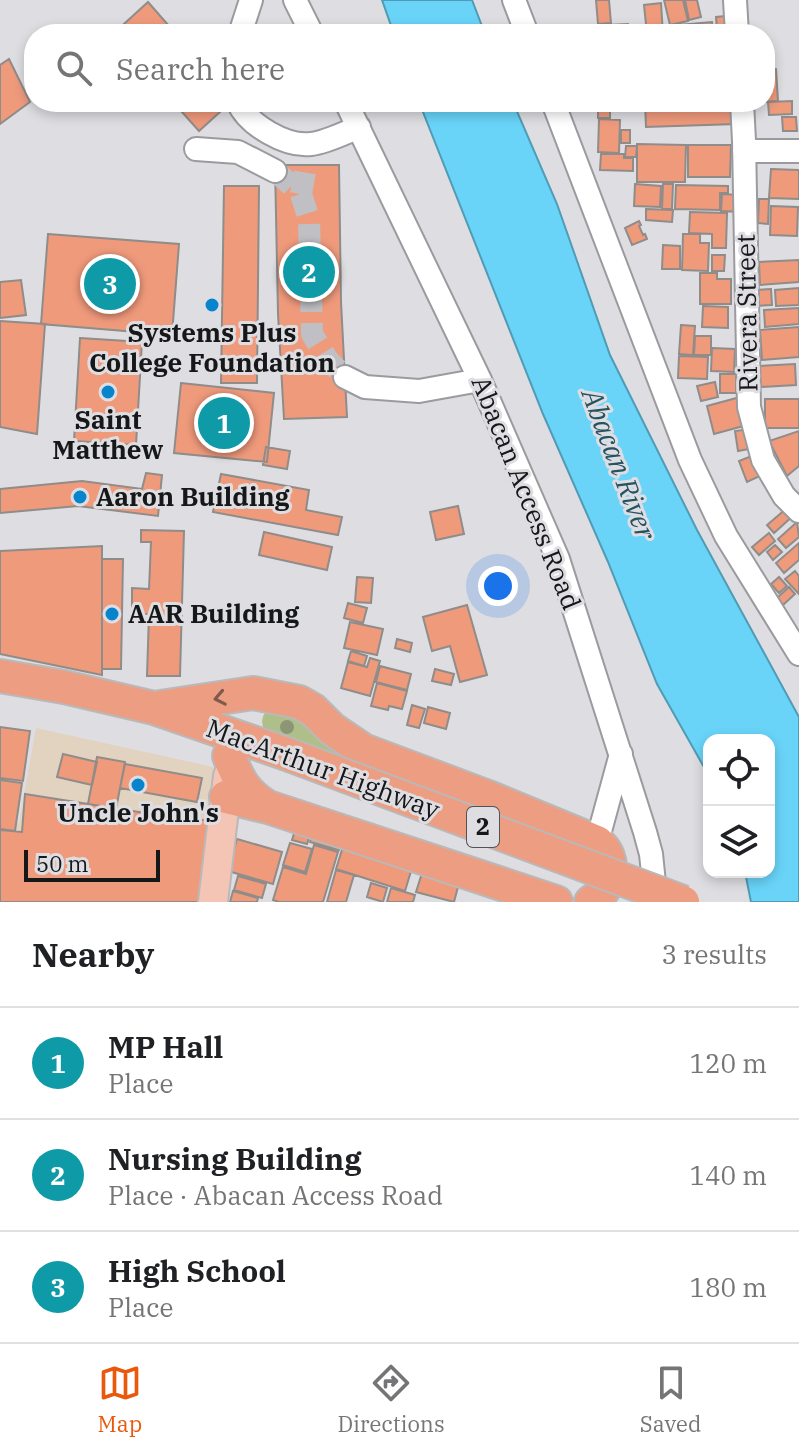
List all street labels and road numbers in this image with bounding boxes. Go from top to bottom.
street label: Rivera Street [728,234,764,392]
street label: Abacan Access Road [464,371,589,615]
street label: MacArthur Highway [202,710,445,826]
road number: 2 [467,807,499,847]

